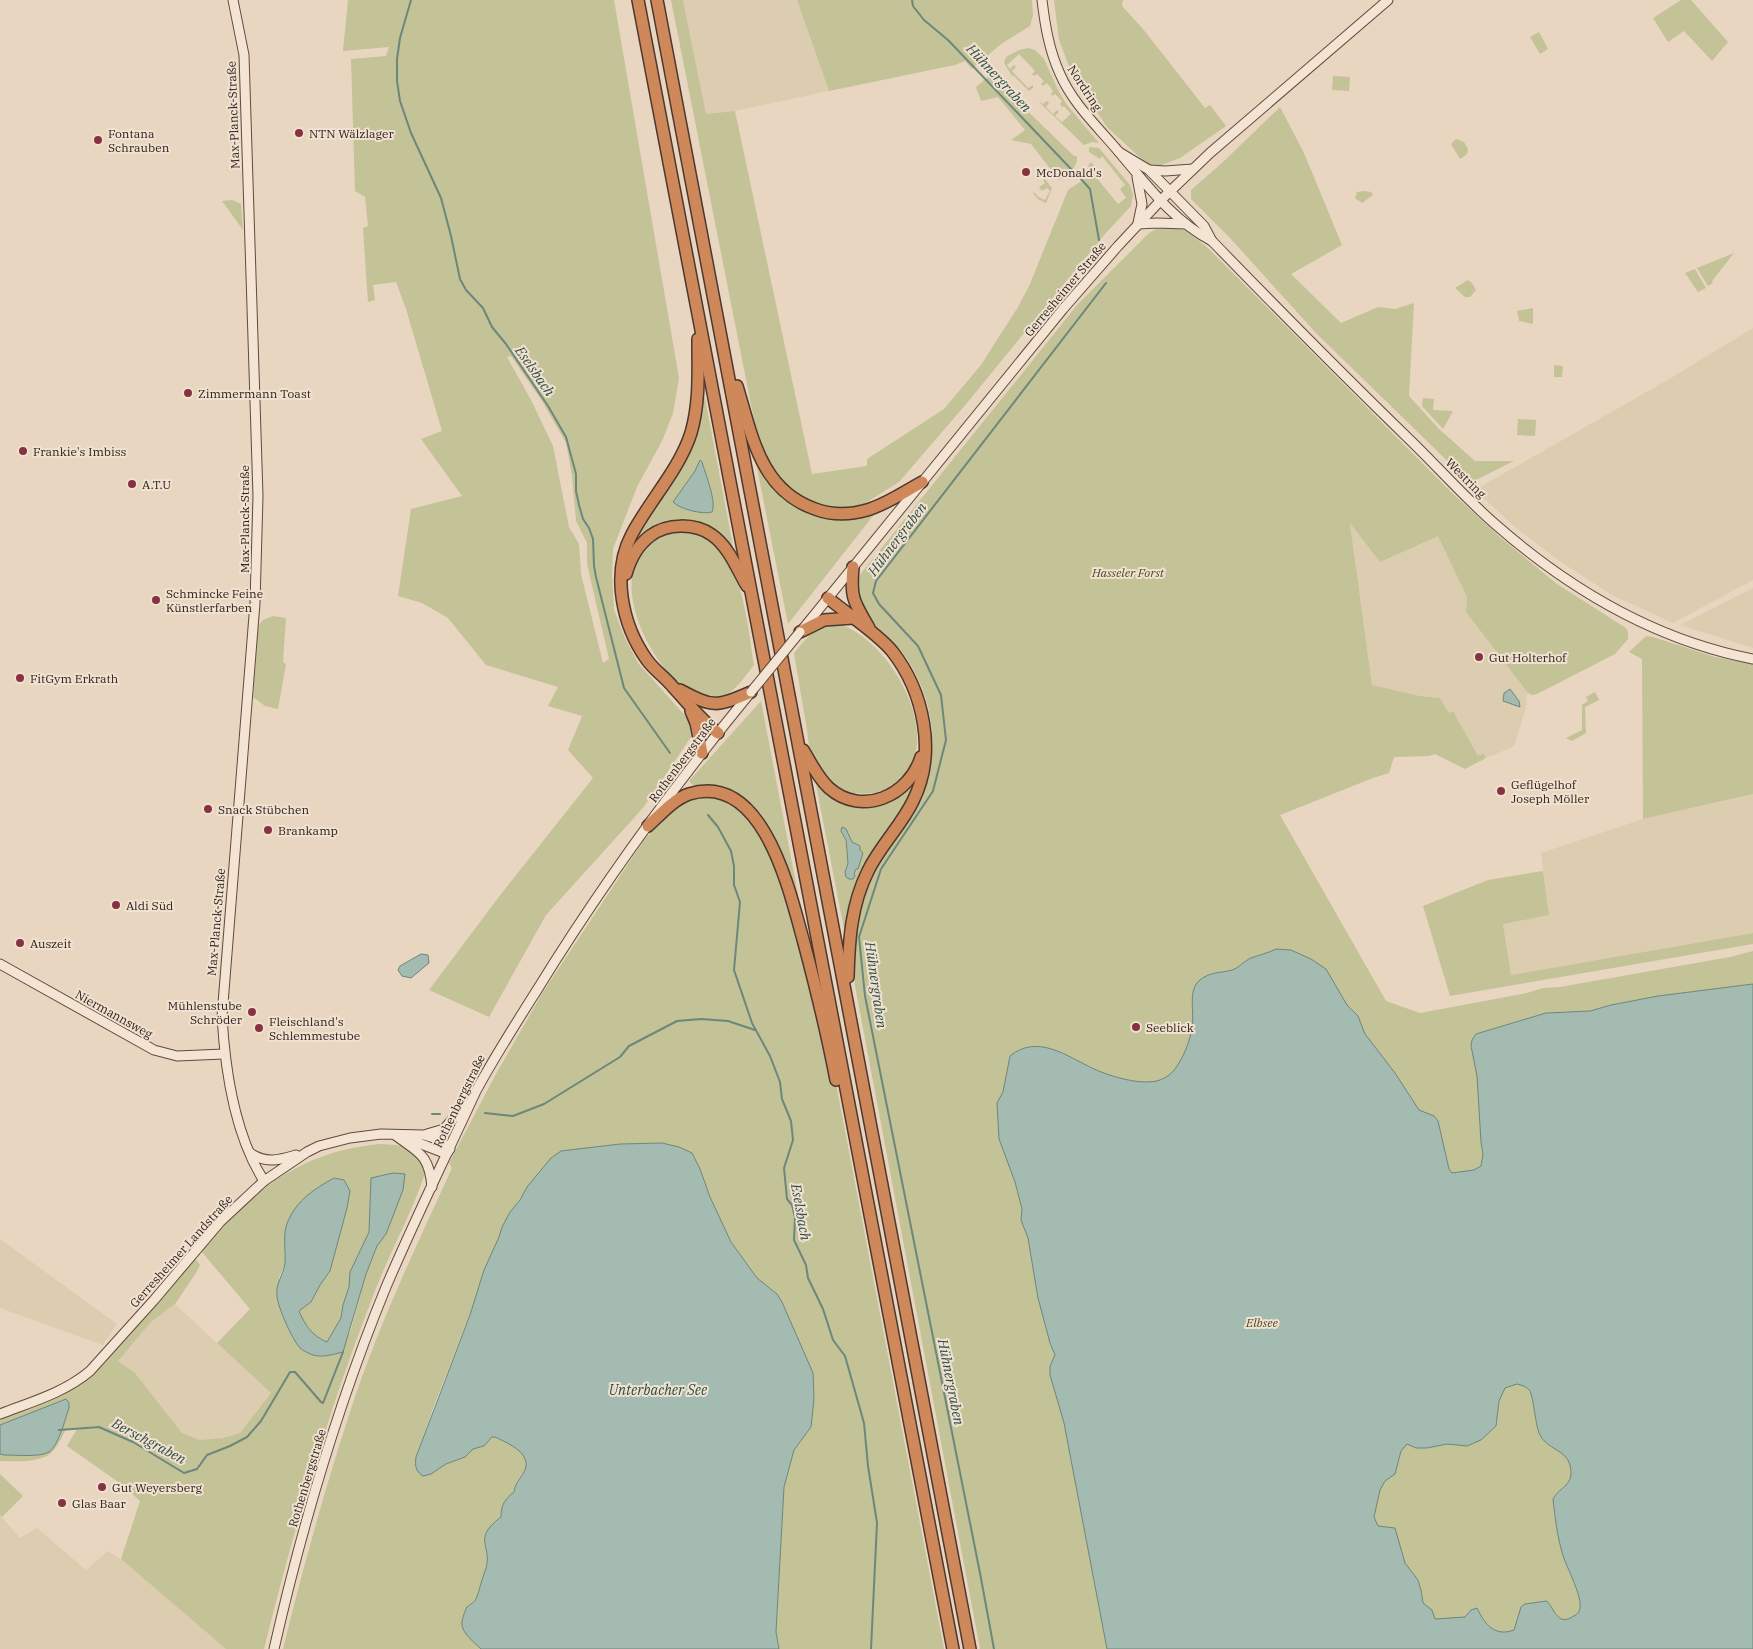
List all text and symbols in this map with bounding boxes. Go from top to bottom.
water label: Hühnergraben [962,39,1035,116]
street label: Max-Planck-Straße [224,61,242,169]
street label: Nordring [1065,62,1106,114]
place label: Fontana Schrauben [108,126,170,155]
place label: NTN Wälzlager [309,126,394,141]
marker: NTN Wälzlager [293,127,305,139]
marker: Fontana Schrauben [92,134,104,146]
place label: McDonald's [1036,165,1102,180]
marker: McDonald's [1020,166,1032,178]
street label: Gerresheimer Straße [1021,239,1109,339]
water label: Eselsbach [511,342,559,400]
place label: Zimmermann Toast [198,386,311,401]
marker: Zimmermann Toast [182,387,194,399]
place label: Frankie's Imbiss [33,444,127,459]
marker: Frankie's Imbiss [17,445,29,457]
street label: Westring [1443,455,1490,502]
street label: Max-Planck-Straße [237,465,252,573]
place label: A.T.U [142,477,171,492]
marker: A.T.U [126,478,138,490]
water label: Hühnergraben [863,499,931,580]
park label: Hasseler Forst [1091,565,1165,580]
place label: Schmincke Feine Künstlerfarben [166,586,263,615]
marker: Schmincke Feine Künstlerfarben [150,594,162,606]
place label: Gut Holterhof [1489,650,1567,665]
marker: Gut Holterhof [1473,651,1485,663]
place label: FitGym Erkrath [30,671,119,686]
marker: FitGym Erkrath [14,672,26,684]
street label: Rothenbergstraße [645,715,719,805]
place label: Geflügelhof Joseph Möller [1511,777,1590,806]
marker: Geflügelhof Joseph Möller [1495,785,1507,797]
place label: Snack Stübchen [218,802,309,817]
marker: Snack Stübchen [202,803,214,815]
place label: Brankamp [278,823,338,838]
marker: Brankamp [262,824,274,836]
street label: Max-Planck-Straße [204,868,228,976]
place label: Aldi Süd [126,898,173,913]
marker: Aldi Süd [110,899,122,911]
place label: Auszeit [30,936,71,951]
marker: Auszeit [14,937,26,949]
water label: Hühnergraben [861,939,891,1030]
street label: Niermannsweg [73,987,156,1042]
place label: Mühlenstube Schröder [168,998,243,1027]
marker: Mühlenstube Schröder [246,1006,258,1018]
place label: Fleischland's Schlemmestube [269,1014,360,1043]
place label: Seeblick [1146,1020,1194,1035]
marker: Seeblick [1130,1021,1142,1033]
marker: Fleischland's Schlemmestube [253,1022,265,1034]
street label: Rothenbergstraße [430,1052,488,1150]
water label: Eselsbach [787,1181,815,1242]
street label: Gerresheimer Landstraße [126,1192,236,1310]
park label: Elbsee [1245,1315,1279,1330]
water label: Hühnergraben [934,1336,968,1427]
water label: Unterbacher See [609,1381,708,1399]
water label: Berschgraben [108,1413,189,1468]
street label: Rothenbergstraße [285,1427,329,1529]
place label: Gut Weyersberg [112,1480,202,1495]
marker: Gut Weyersberg [96,1481,108,1493]
place label: Glas Baar [72,1496,127,1511]
marker: Glas Baar [56,1497,68,1509]

